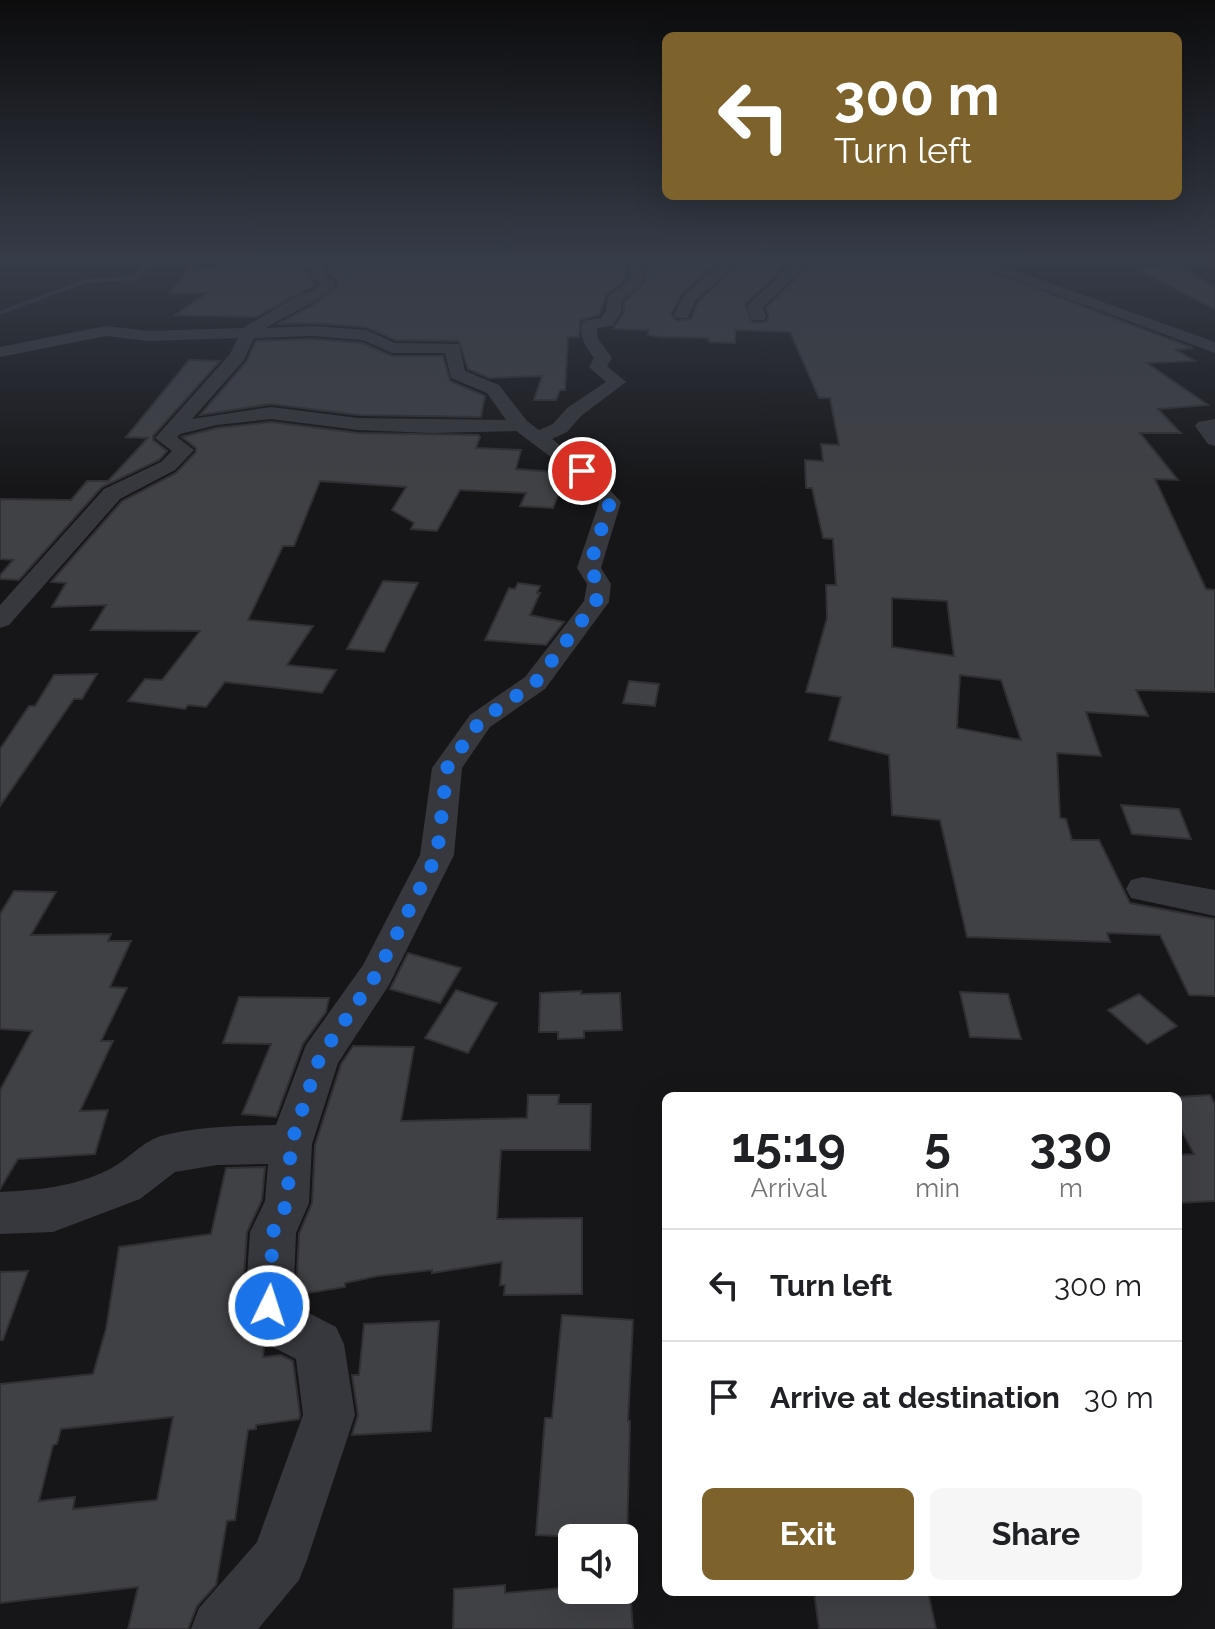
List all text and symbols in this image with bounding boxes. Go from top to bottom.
text: 300 m [834,62,1000,128]
icon: left [702,64,806,168]
text: Turn left [834,129,972,171]
pin [548,437,616,505]
icon: arrive [560,449,604,493]
text: 15:19 [732,1117,846,1173]
text: 5 [924,1117,951,1173]
text: 330 [1029,1117,1112,1173]
text: Arrival [750,1173,827,1203]
text: min [915,1173,960,1203]
text: m [1059,1173,1083,1203]
icon: left [702,1263,746,1307]
position arrow [227,1264,311,1348]
text: Turn left [770,1268,892,1303]
text: 300 m [1054,1268,1142,1303]
icon: arrive [702,1375,746,1419]
text: Arrive at destination [770,1380,1060,1415]
text: 30 m [1084,1380,1153,1415]
button: Exit [702,1488,914,1580]
button: Share [930,1488,1142,1580]
map controls [558,1524,638,1604]
button: sound [558,1524,638,1604]

